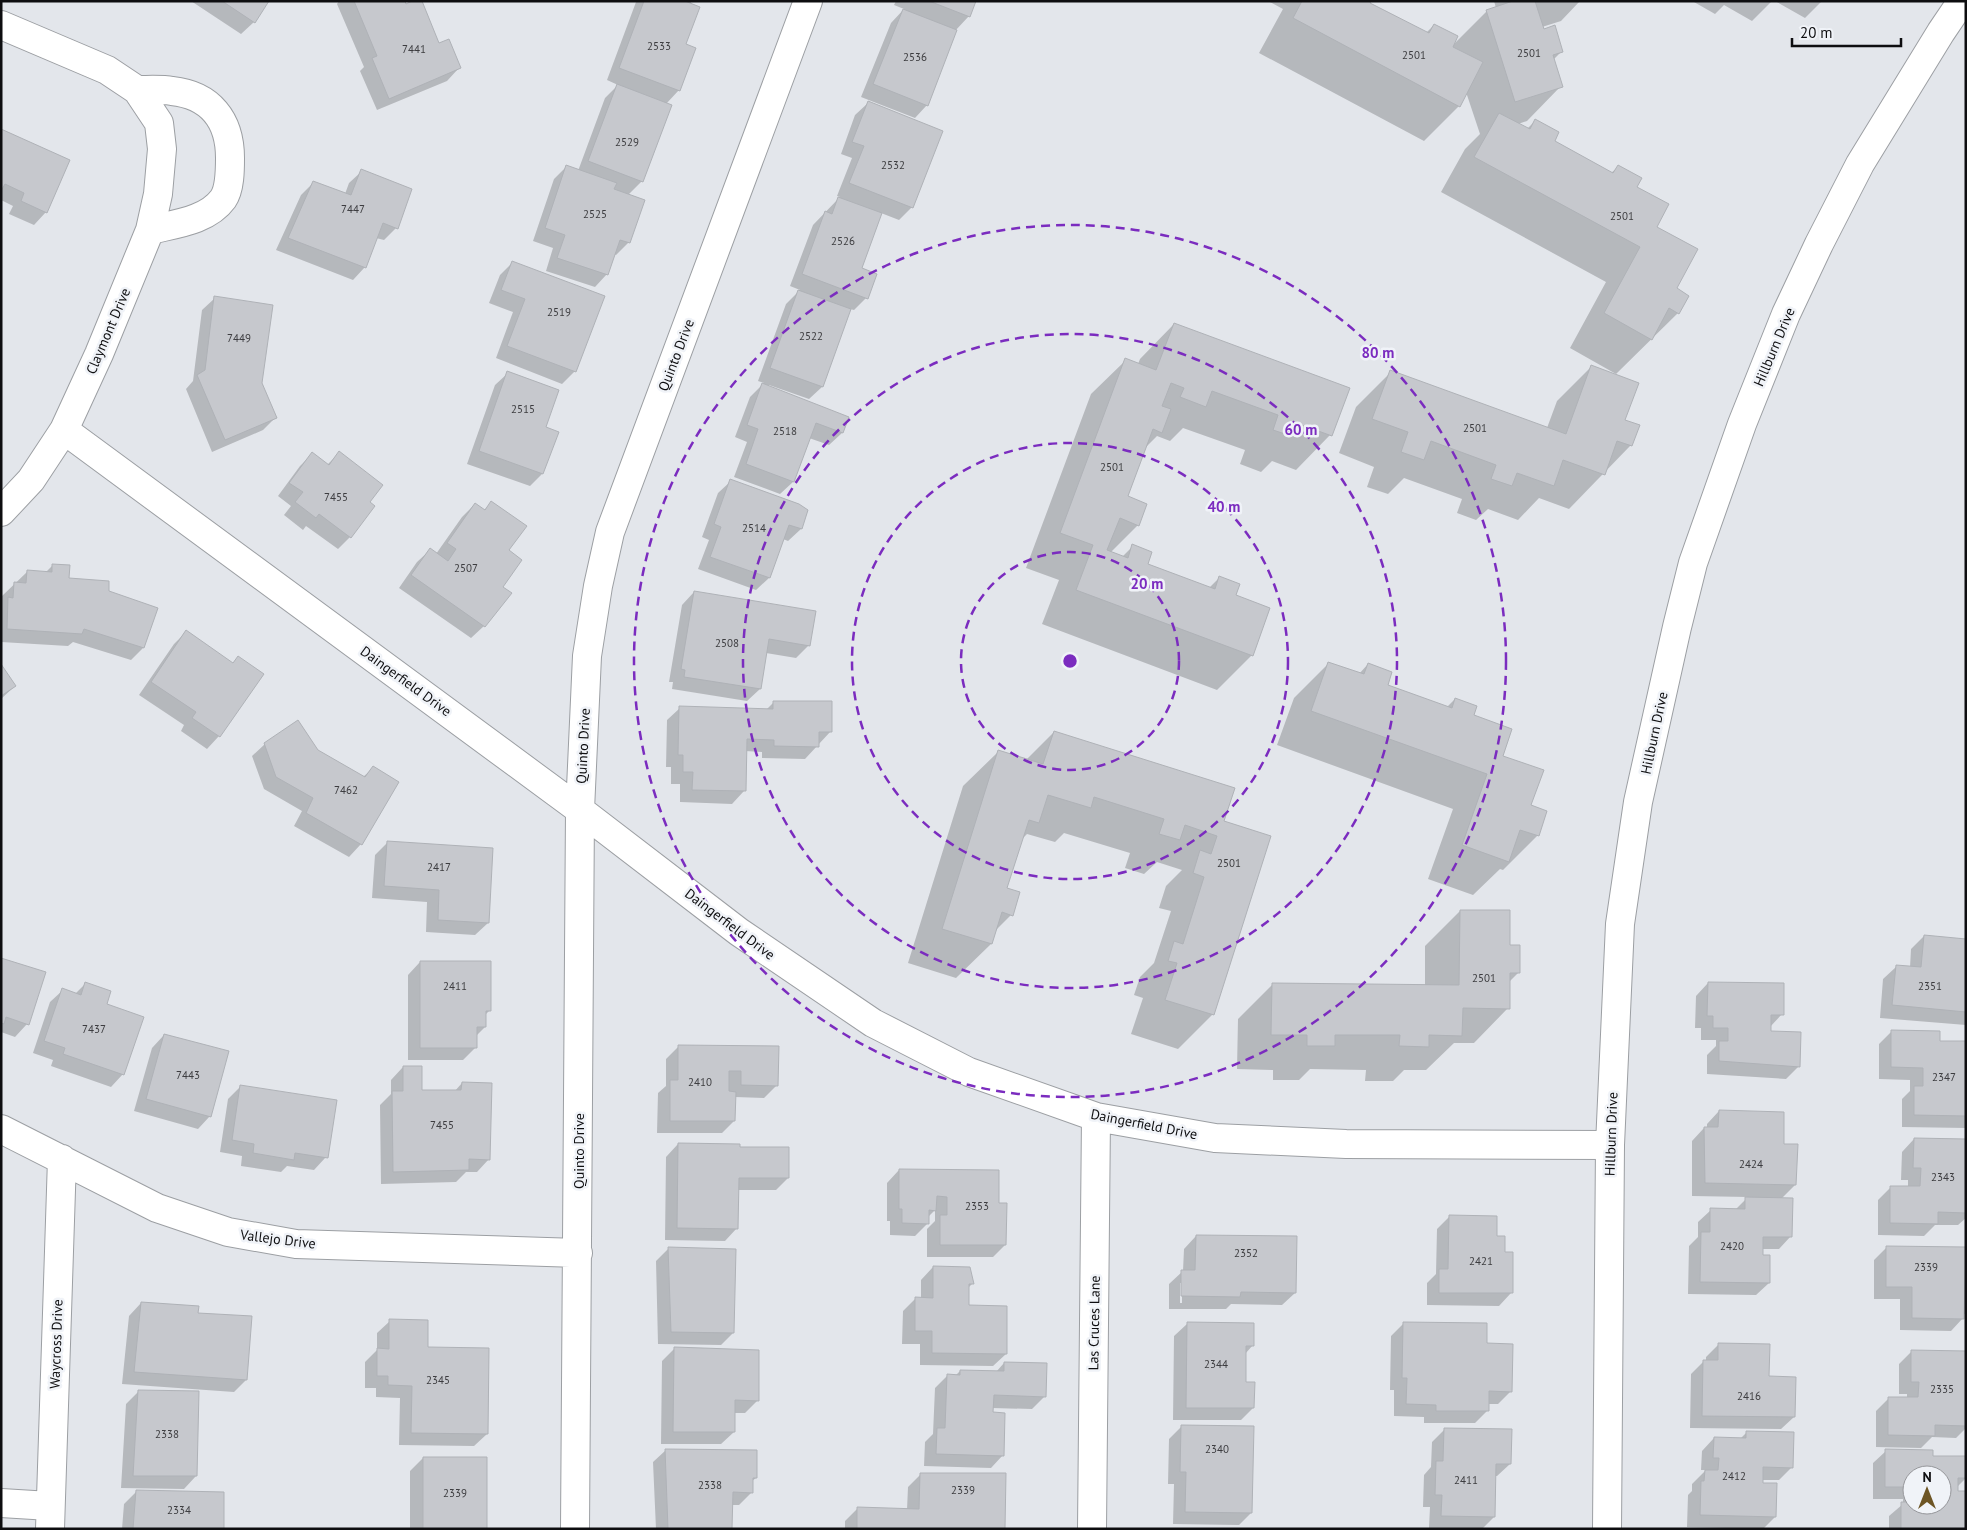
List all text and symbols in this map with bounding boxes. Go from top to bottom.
scale bar [1792,15,1901,47]
text: 20 m [1800,23,1833,42]
house number: 2533 [647,39,671,53]
house number: 7441 [402,42,426,56]
house number: 2501 [1517,46,1541,60]
house number: 2501 [1402,48,1426,62]
house number: 2536 [903,50,927,64]
house number: 2529 [615,135,639,149]
house number: 2532 [881,158,905,172]
house number: 7447 [341,202,365,216]
house number: 2525 [583,207,607,221]
house number: 2501 [1610,209,1634,223]
house number: 2526 [831,234,855,248]
street label: Claymont Drive [82,285,134,377]
house number: 2519 [547,305,571,319]
street label: Hillburn Drive [1749,305,1799,389]
street label: Quinto Drive [654,316,698,394]
house number: 2522 [799,329,823,343]
house number: 7449 [227,331,251,345]
text: 80 m [1362,343,1394,362]
house number: 2515 [511,402,535,416]
text: 60 m [1285,420,1317,439]
house number: 2501 [1463,421,1487,435]
house number: 2518 [773,424,797,438]
house number: 2501 [1100,460,1124,474]
house number: 7455 [324,490,348,504]
text: 40 m [1208,497,1240,516]
house number: 2514 [742,521,766,535]
house number: 2507 [454,561,478,575]
text: 20 m [1131,574,1163,593]
house number: 2508 [715,636,739,650]
street label: Daingerfield Drive [357,642,455,720]
centre of rings [1061,652,1079,670]
street label: Hillburn Drive [1636,690,1672,776]
street label: Quinto Drive [572,708,594,784]
house number: 7462 [334,783,358,797]
house number: 2501 [1217,856,1241,870]
house number: 2417 [427,860,451,874]
street label: Daingerfield Drive [681,884,779,964]
house number: 2501 [1472,971,1496,985]
house number: 2411 [443,979,467,993]
house number: 2351 [1918,979,1942,993]
house number: 7437 [82,1022,106,1036]
house number: 7443 [176,1068,200,1082]
house number: 2347 [1932,1070,1956,1084]
house number: 2410 [688,1075,712,1089]
street label: Hillburn Drive [1601,1092,1621,1176]
street label: Daingerfield Drive [1089,1105,1199,1143]
street label: Quinto Drive [570,1113,588,1189]
house number: 7455 [430,1118,454,1132]
house number: 2424 [1739,1157,1763,1171]
house number: 2343 [1931,1170,1955,1184]
house number: 2353 [965,1199,989,1213]
street label: Vallejo Drive [238,1225,317,1253]
house number: 2420 [1720,1239,1744,1253]
house number: 2352 [1234,1246,1258,1260]
house number: 2421 [1469,1254,1493,1268]
house number: 2339 [1914,1260,1938,1274]
street label: Las Cruces Lane [1084,1275,1104,1371]
street label: Waycross Drive [45,1299,67,1389]
house number: 2344 [1204,1357,1228,1371]
house number: 2345 [426,1373,450,1387]
house number: 2335 [1930,1382,1954,1396]
house number: 2416 [1737,1389,1761,1403]
house number: 2338 [155,1427,179,1441]
house number: 2340 [1205,1442,1229,1456]
north arrow [1902,1465,1952,1515]
text: N [1922,1468,1932,1486]
house number: 2412 [1722,1469,1746,1483]
house number: 2411 [1454,1473,1478,1487]
house number: 2338 [698,1478,722,1492]
house number: 2339 [951,1483,975,1497]
house number: 2339 [443,1486,467,1500]
house number: 2334 [167,1503,191,1517]

